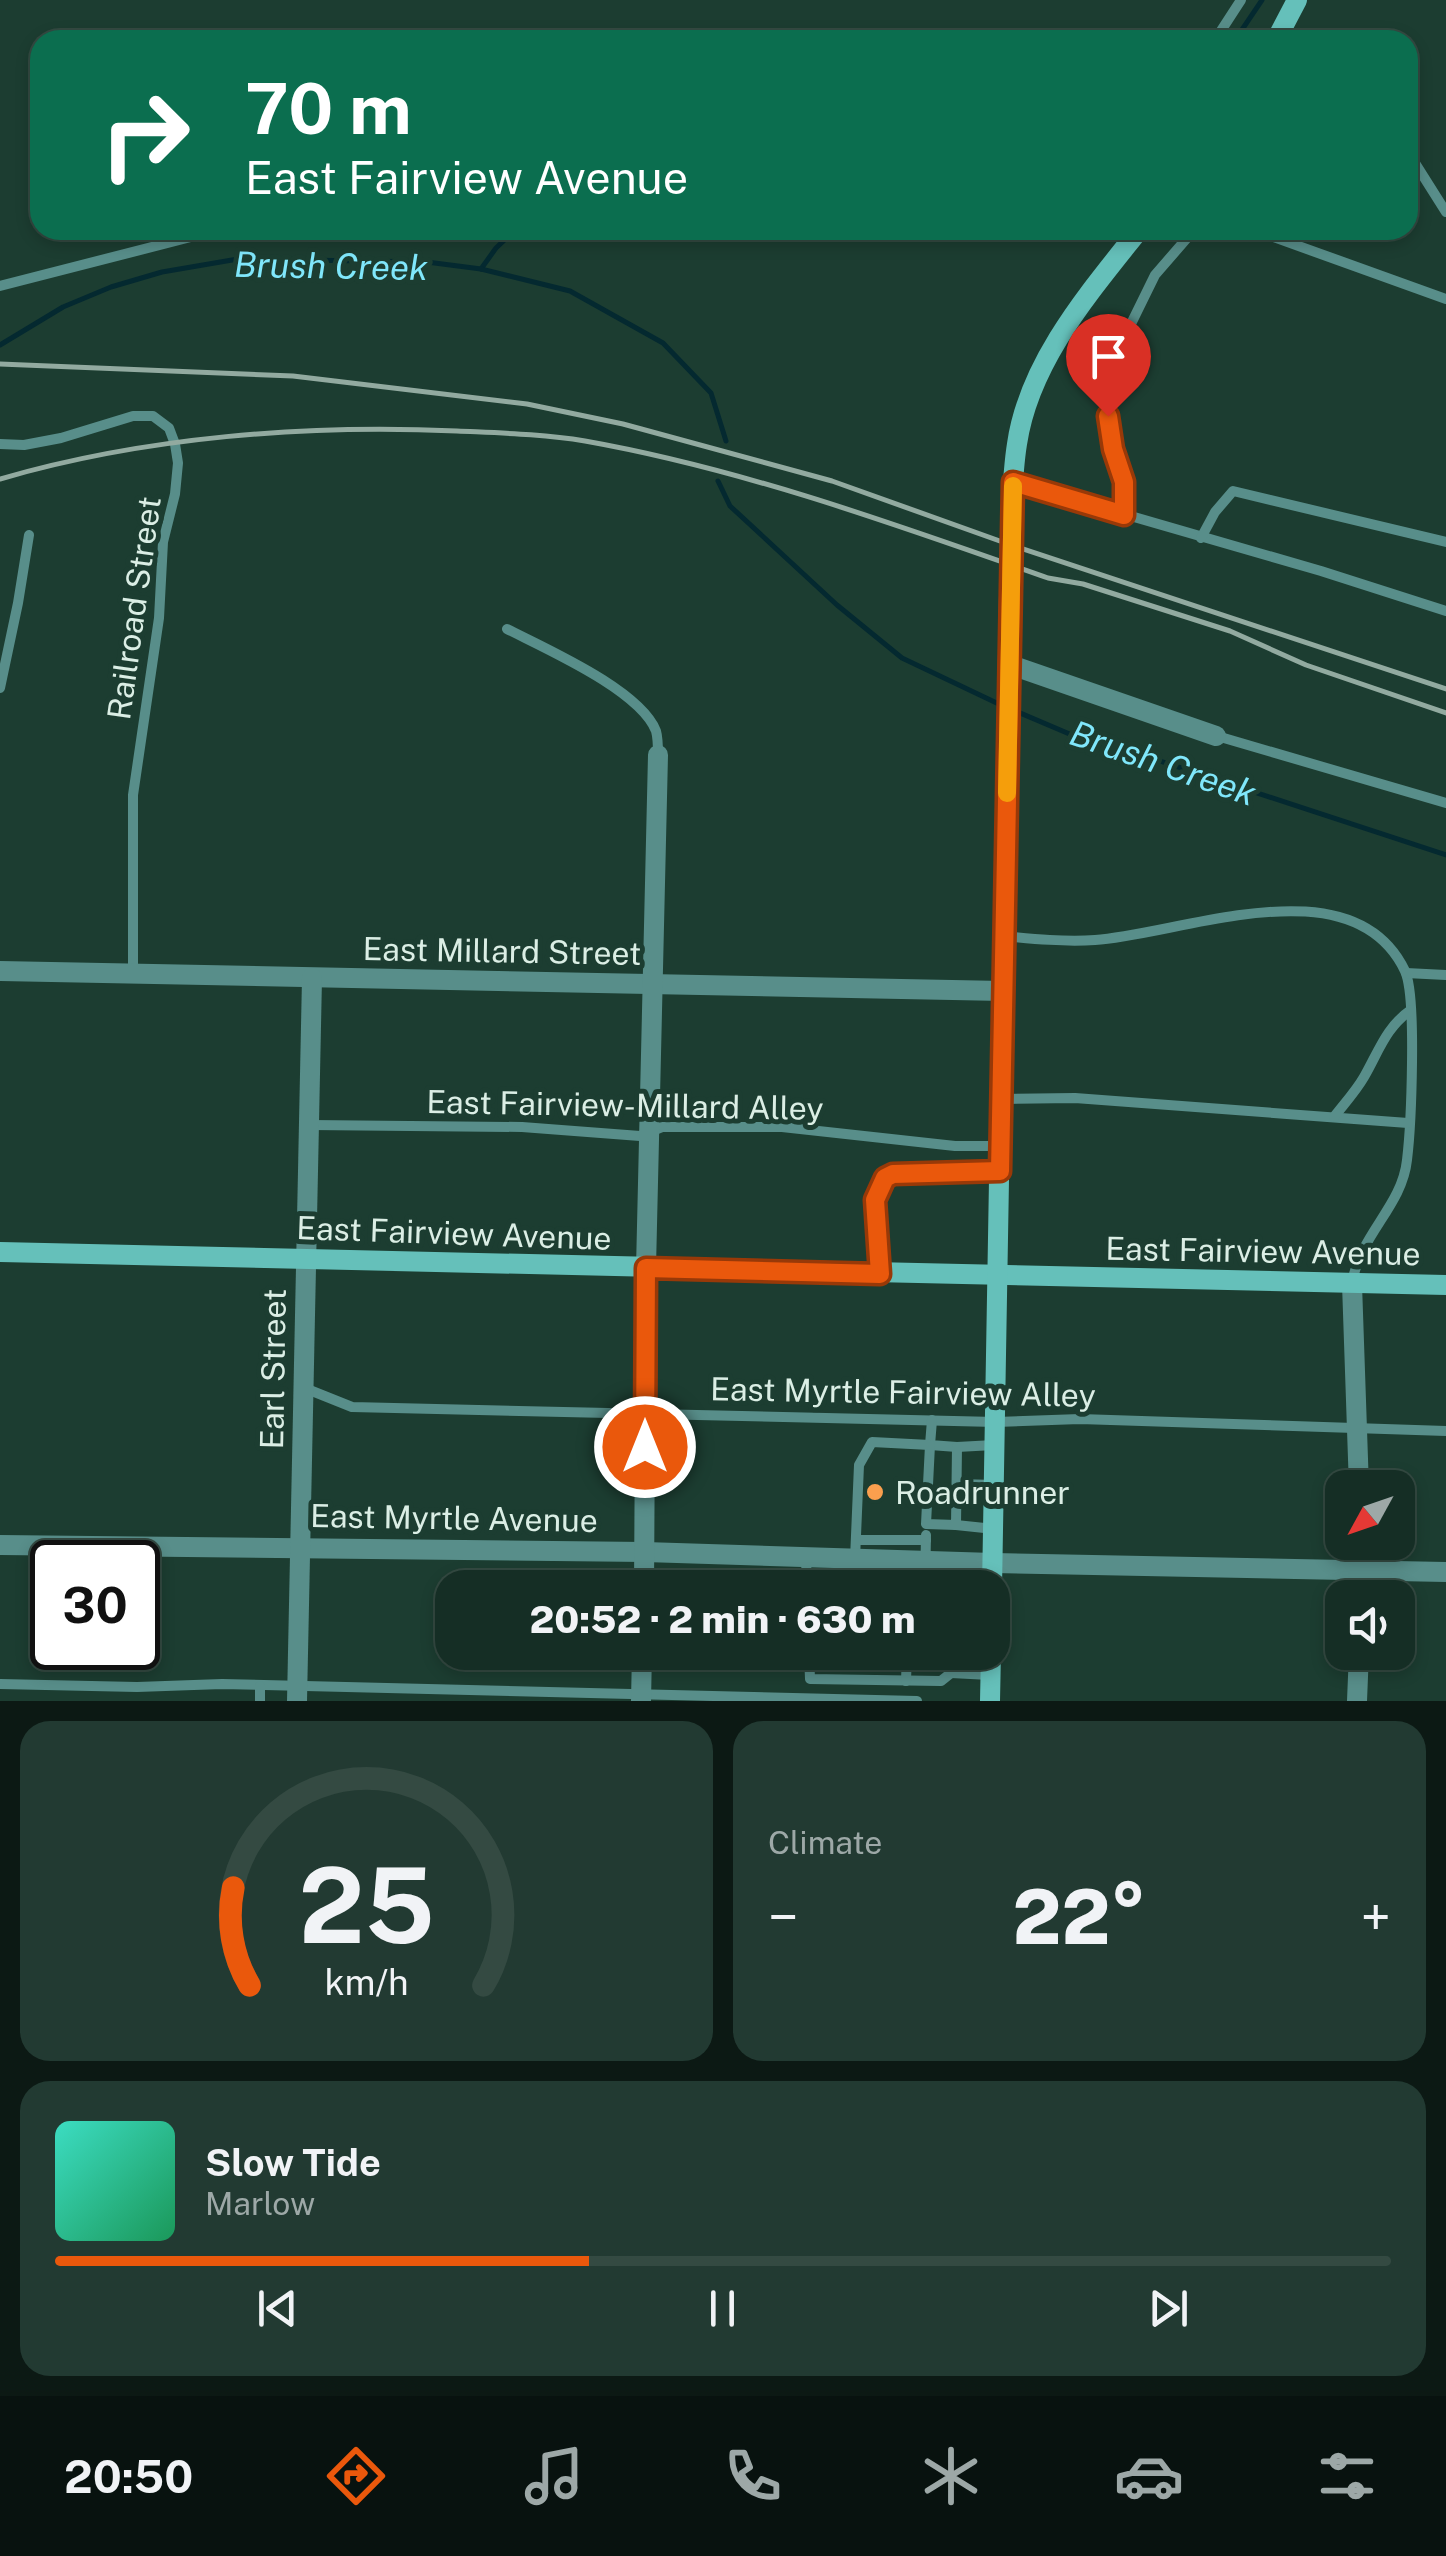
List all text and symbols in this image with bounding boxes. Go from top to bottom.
text: 70 m [245,67,412,150]
icon: right [80,70,210,200]
text: East Fairview Avenue [245,151,688,204]
water label: Brush Creek [234,244,428,288]
pin [1066,314,1151,417]
icon: arrive [1081,329,1136,384]
street label: Railroad Street [100,494,168,722]
water label: Brush Creek [1065,712,1261,814]
street label: East Millard Street [362,930,642,972]
street label: East Fairview-Millard Alley [426,1083,824,1127]
street label: East Fairview Avenue [296,1209,612,1257]
street label: East Fairview Avenue [1105,1230,1421,1272]
street label: Earl Street [253,1288,293,1450]
street label: East Myrtle Fairview Alley [710,1370,1096,1414]
position arrow [593,1395,697,1499]
north arrow [1325,1470,1415,1560]
map controls [1325,1470,1415,1670]
place label: Roadrunner [895,1474,1070,1511]
marker: Roadrunner [864,1481,886,1503]
street label: East Myrtle Avenue [310,1497,598,1539]
speed limit sign: 30 [30,1540,160,1670]
button: sound [1325,1580,1415,1670]
text: 20:52 · 2 min · 630 m [529,1597,916,1642]
text: Climate [768,1824,882,1861]
text: 25 [298,1844,435,1966]
text: 22° [1013,1873,1146,1961]
text: − [768,1885,799,1949]
text: + [1361,1885,1391,1949]
text: km/h [324,1961,409,2003]
text: Slow Tide [205,2140,381,2185]
text: Marlow [205,2185,315,2222]
icon: previous [250,2281,305,2336]
icon: pause [695,2281,750,2336]
icon: next [1141,2281,1196,2336]
icon: directions [321,2441,391,2511]
icon: music [519,2441,589,2511]
icon: phone [718,2441,788,2511]
icon: climate [916,2441,986,2511]
icon: car [1114,2441,1184,2511]
icon: filters [1312,2441,1382,2511]
text: 20:50 [64,2450,193,2503]

